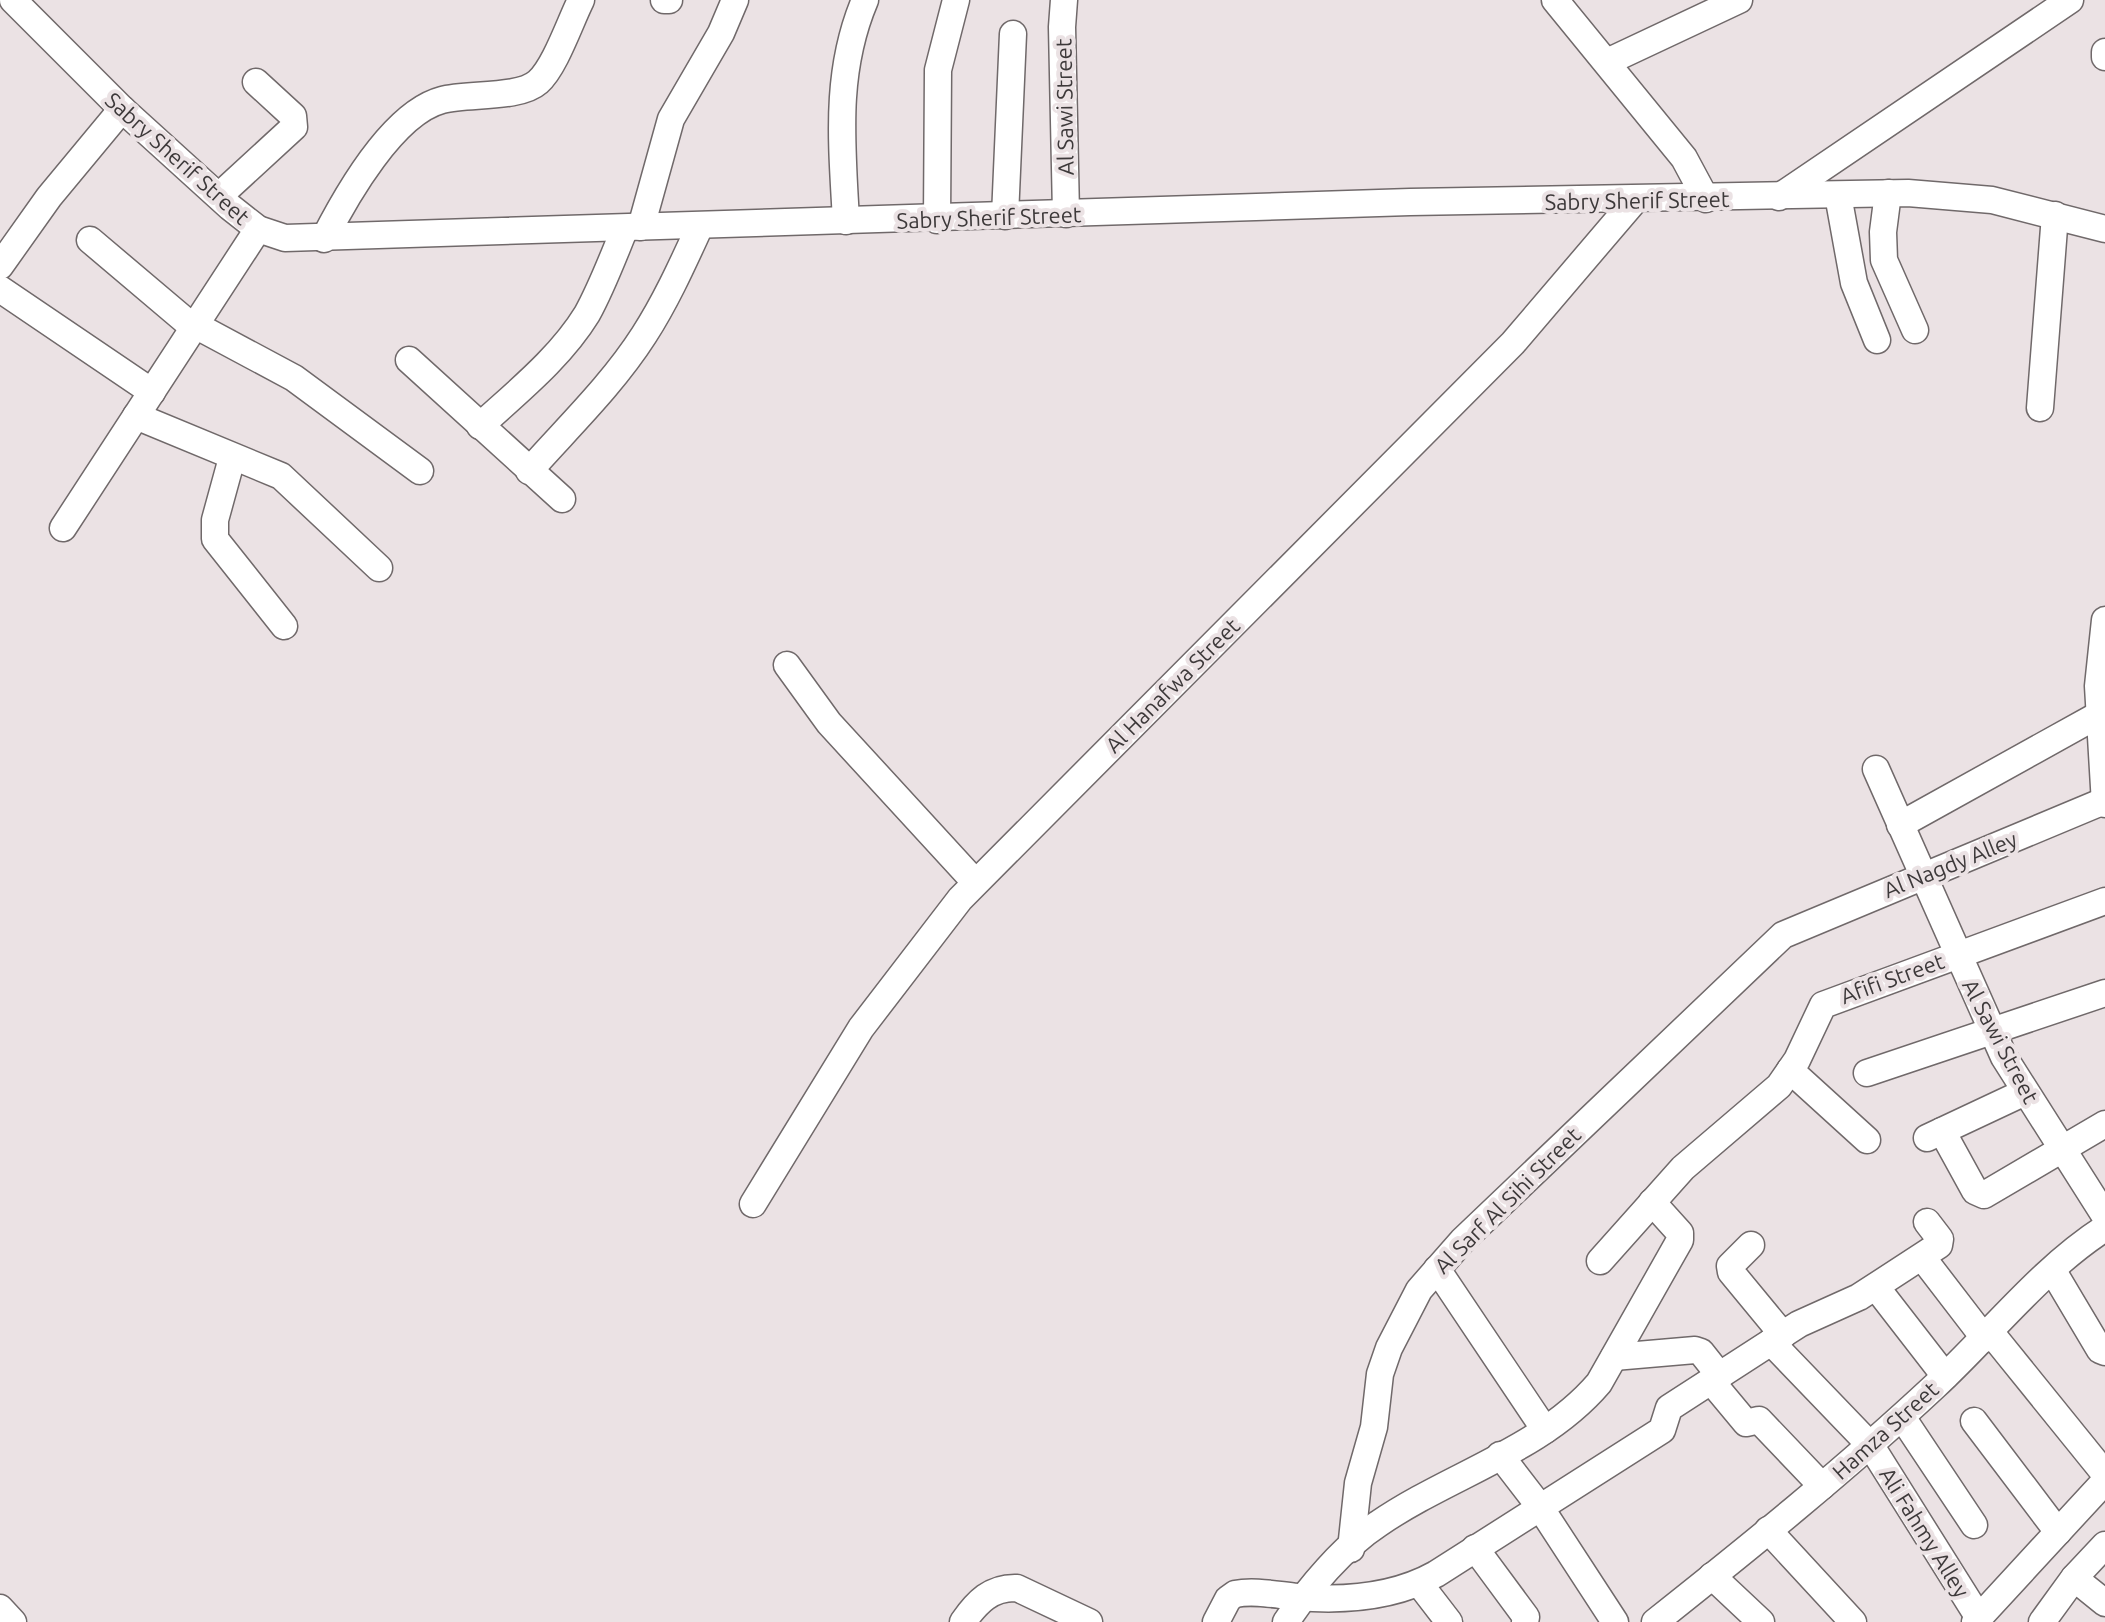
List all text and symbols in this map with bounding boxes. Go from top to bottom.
street label: Al Sawi Street [1050,38,1078,176]
street label: Sabry Sherif Street [101,87,255,229]
street label: Sabry Sherif Street [1544,186,1730,214]
street label: Sabry Sherif Street [896,201,1082,233]
street label: Al Hanafwa Street [1100,613,1244,757]
street label: Al Nagdy Alley [1880,826,2021,902]
street label: Afifi Street [1837,948,1947,1008]
street label: Al Sawi Street [1958,975,2044,1108]
street label: Al Sarf Al Sihi Street [1429,1122,1585,1278]
street label: Hamza Street [1827,1376,1943,1484]
street label: Ali Fahmy Alley [1875,1463,1975,1602]

